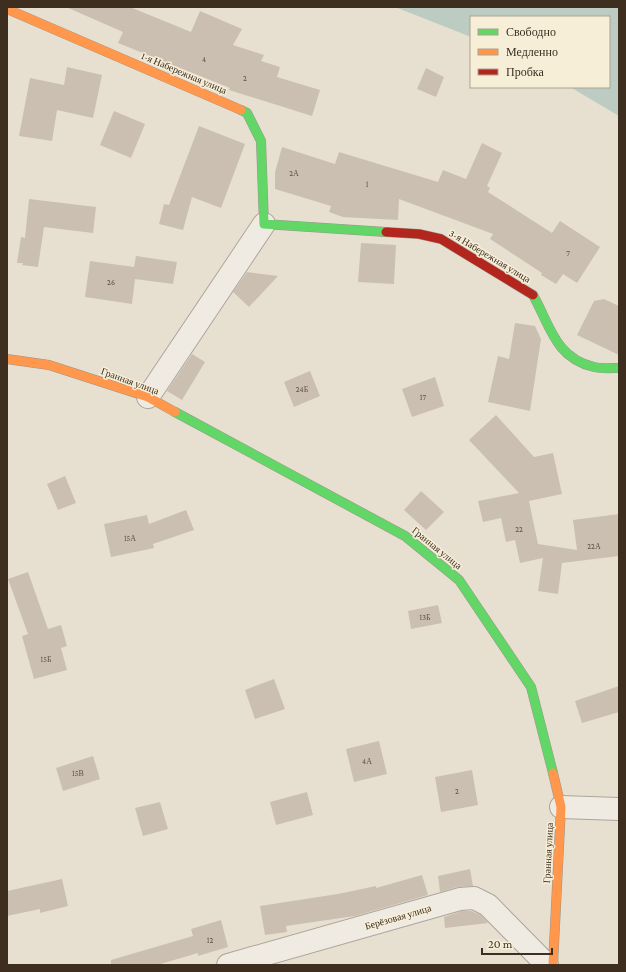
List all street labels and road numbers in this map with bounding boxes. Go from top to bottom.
street label: 1-я Набережная улица [140,50,229,96]
street label: 3-я Набережная улица [447,227,533,285]
street label: Гранная улица [100,365,161,397]
street label: Гранная улица [410,525,465,572]
street label: Гранная улица [541,822,555,884]
street label: Берёзовая улица [363,902,433,932]

